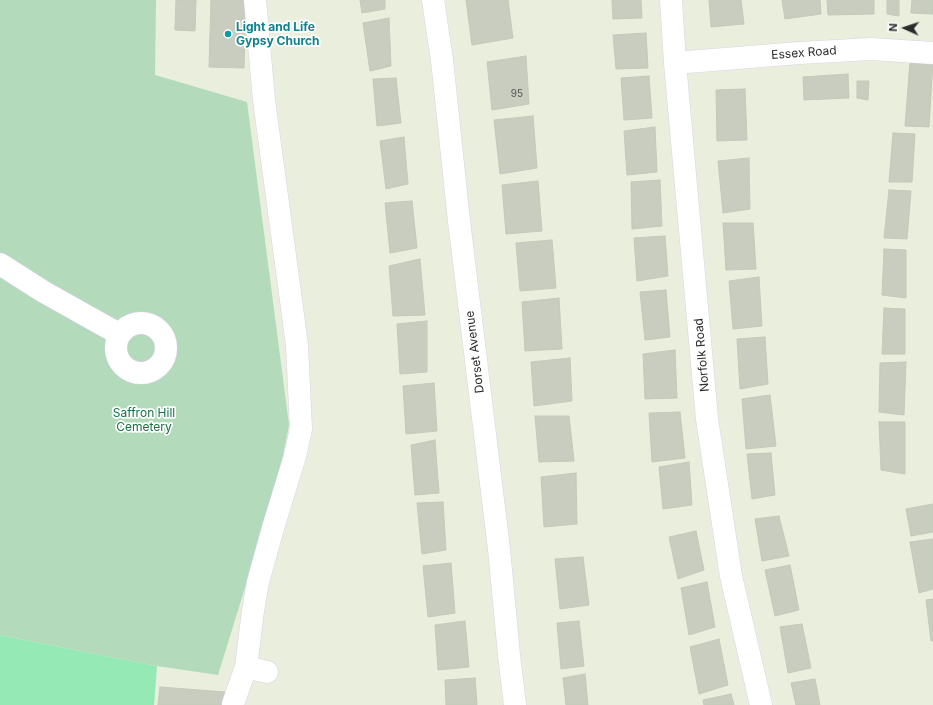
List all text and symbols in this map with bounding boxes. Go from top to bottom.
north arrow [885,8,925,48]
place label: Light and Life Gypsy Church [236,20,320,48]
text: N [886,23,900,32]
marker: Light and Life Gypsy Church [223,29,233,39]
street label: Essex Road [771,44,837,62]
house number: 95 [511,88,523,100]
street label: Dorset Avenue [463,310,487,394]
street label: Norfolk Road [692,317,712,393]
park label: Saffron Hill Cemetery [113,406,175,434]

